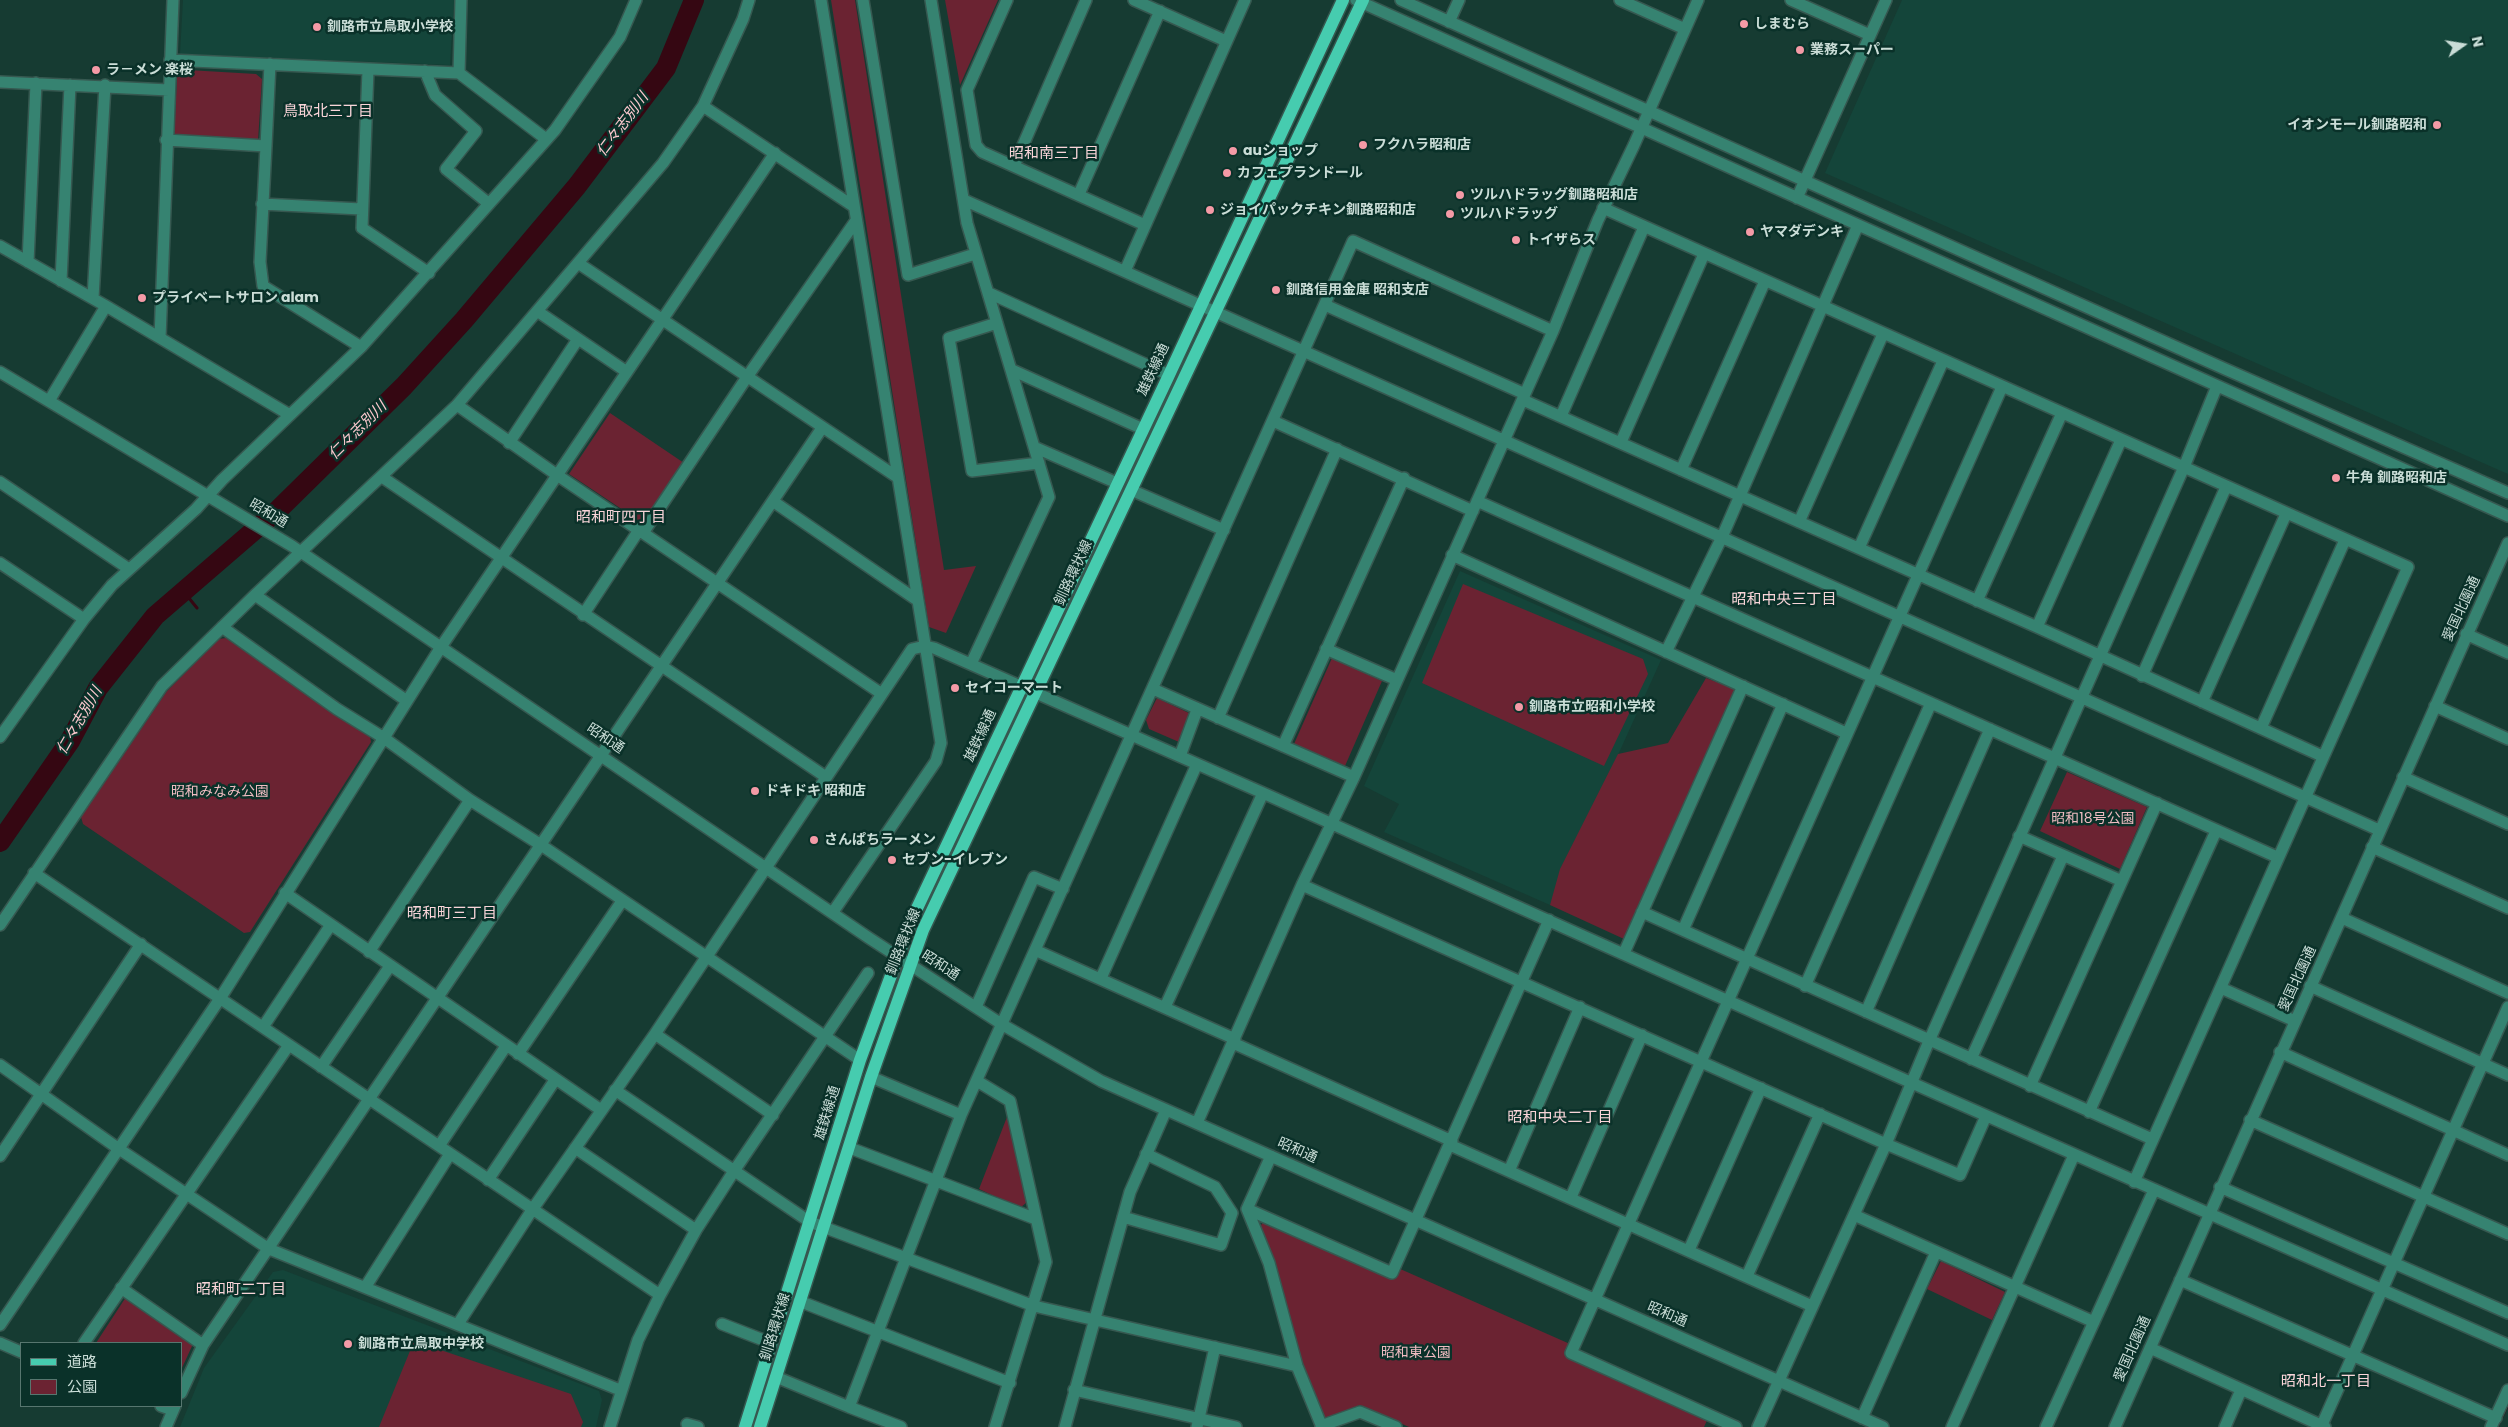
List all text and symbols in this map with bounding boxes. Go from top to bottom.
place label: しまむら [1754,16,1810,32]
marker: しまむら [1738,18,1750,30]
place label: 釧路市立鳥取小学校 [327,19,453,35]
north arrow [2438,20,2488,70]
marker: 釧路市立鳥取小学校 [311,21,323,33]
text: N [2467,34,2489,49]
place label: 業務スーパー [1810,42,1894,58]
marker: 業務スーパー [1794,44,1806,56]
place label: ラ－メン 楽桜 [106,62,193,78]
marker: ラ－メン 楽桜 [90,64,102,76]
water label: 仁々志別川 [593,90,653,160]
district label: 鳥取北三丁目 [283,103,373,121]
place label: イオンモール釧路昭和 [2287,117,2427,133]
marker: イオンモール釧路昭和 [2431,119,2443,131]
place label: フクハラ昭和店 [1373,137,1471,153]
marker: フクハラ昭和店 [1357,139,1369,151]
place label: auショップ [1243,143,1318,159]
district label: 昭和南三丁目 [1009,145,1099,163]
marker: auショップ [1227,145,1239,157]
place label: カフェプランドール [1237,165,1363,181]
marker: カフェプランドール [1221,167,1233,179]
place label: ツルハドラッグ釧路昭和店 [1470,187,1638,203]
marker: ツルハドラッグ釧路昭和店 [1454,189,1466,201]
place label: ジョイパックチキン釧路昭和店 [1220,202,1416,218]
marker: ジョイパックチキン釧路昭和店 [1204,204,1216,216]
place label: ツルハドラッグ [1460,206,1558,222]
marker: ツルハドラッグ [1444,208,1456,220]
place label: ヤマダデンキ [1760,224,1844,240]
marker: ヤマダデンキ [1744,226,1756,238]
place label: トイザらス [1526,232,1596,248]
marker: トイザらス [1510,234,1522,246]
place label: 釧路信用金庫 昭和支店 [1286,282,1429,298]
marker: 釧路信用金庫 昭和支店 [1270,284,1282,296]
place label: プライベートサロン alam [152,290,319,306]
marker: プライベートサロン alam [136,292,148,304]
street label: 雄鉄線通 [1135,341,1173,399]
water label: 仁々志別川 [325,398,391,464]
place label: 牛角 釧路昭和店 [2346,470,2447,486]
marker: 牛角 釧路昭和店 [2330,472,2342,484]
street label: 昭和通 [246,496,290,532]
district label: 昭和町四丁目 [576,509,666,527]
street label: 釧路環状線 [1052,538,1096,608]
street label: 愛国北園通 [2440,574,2484,644]
district label: 昭和中央三丁目 [1732,591,1836,609]
place label: セイコーマート [965,680,1063,696]
marker: セイコーマート [949,682,961,694]
water label: 仁々志別川 [53,684,107,758]
place label: 釧路市立昭和小学校 [1529,699,1655,715]
marker: 釧路市立昭和小学校 [1513,701,1525,713]
street label: 雄鉄線通 [962,707,1000,765]
street label: 昭和通 [583,720,627,758]
place label: ドキドキ 昭和店 [765,783,866,799]
park label: 昭和みなみ公園 [171,784,269,800]
marker: ドキドキ 昭和店 [749,785,761,797]
park label: 昭和18号公園 [2051,811,2135,827]
place label: さんぱちラーメン [824,832,936,848]
marker: さんぱちラーメン [808,834,820,846]
place label: セブン-イレブン [902,852,1008,868]
marker: セブン-イレブン [886,854,898,866]
district label: 昭和町三丁目 [407,905,497,923]
street label: 釧路環状線 [883,906,925,978]
street label: 愛国北園通 [2276,944,2320,1014]
street label: 昭和通 [918,948,962,984]
street label: 雄鉄線通 [812,1084,844,1142]
district label: 昭和中央二丁目 [1508,1109,1612,1127]
street label: 昭和通 [1274,1135,1320,1167]
district label: 昭和町二丁目 [196,1281,286,1299]
street label: 釧路環状線 [758,1291,794,1363]
street label: 昭和通 [1644,1299,1690,1331]
street label: 愛国北園通 [2111,1314,2155,1384]
place label: 釧路市立鳥取中学校 [358,1336,484,1352]
marker: 釧路市立鳥取中学校 [342,1338,354,1350]
legend [20,1342,182,1407]
park label: 昭和東公園 [1381,1345,1451,1361]
text: 道路 [67,1351,97,1372]
district label: 昭和北一丁目 [2281,1373,2371,1391]
text: 公園 [67,1376,97,1397]

